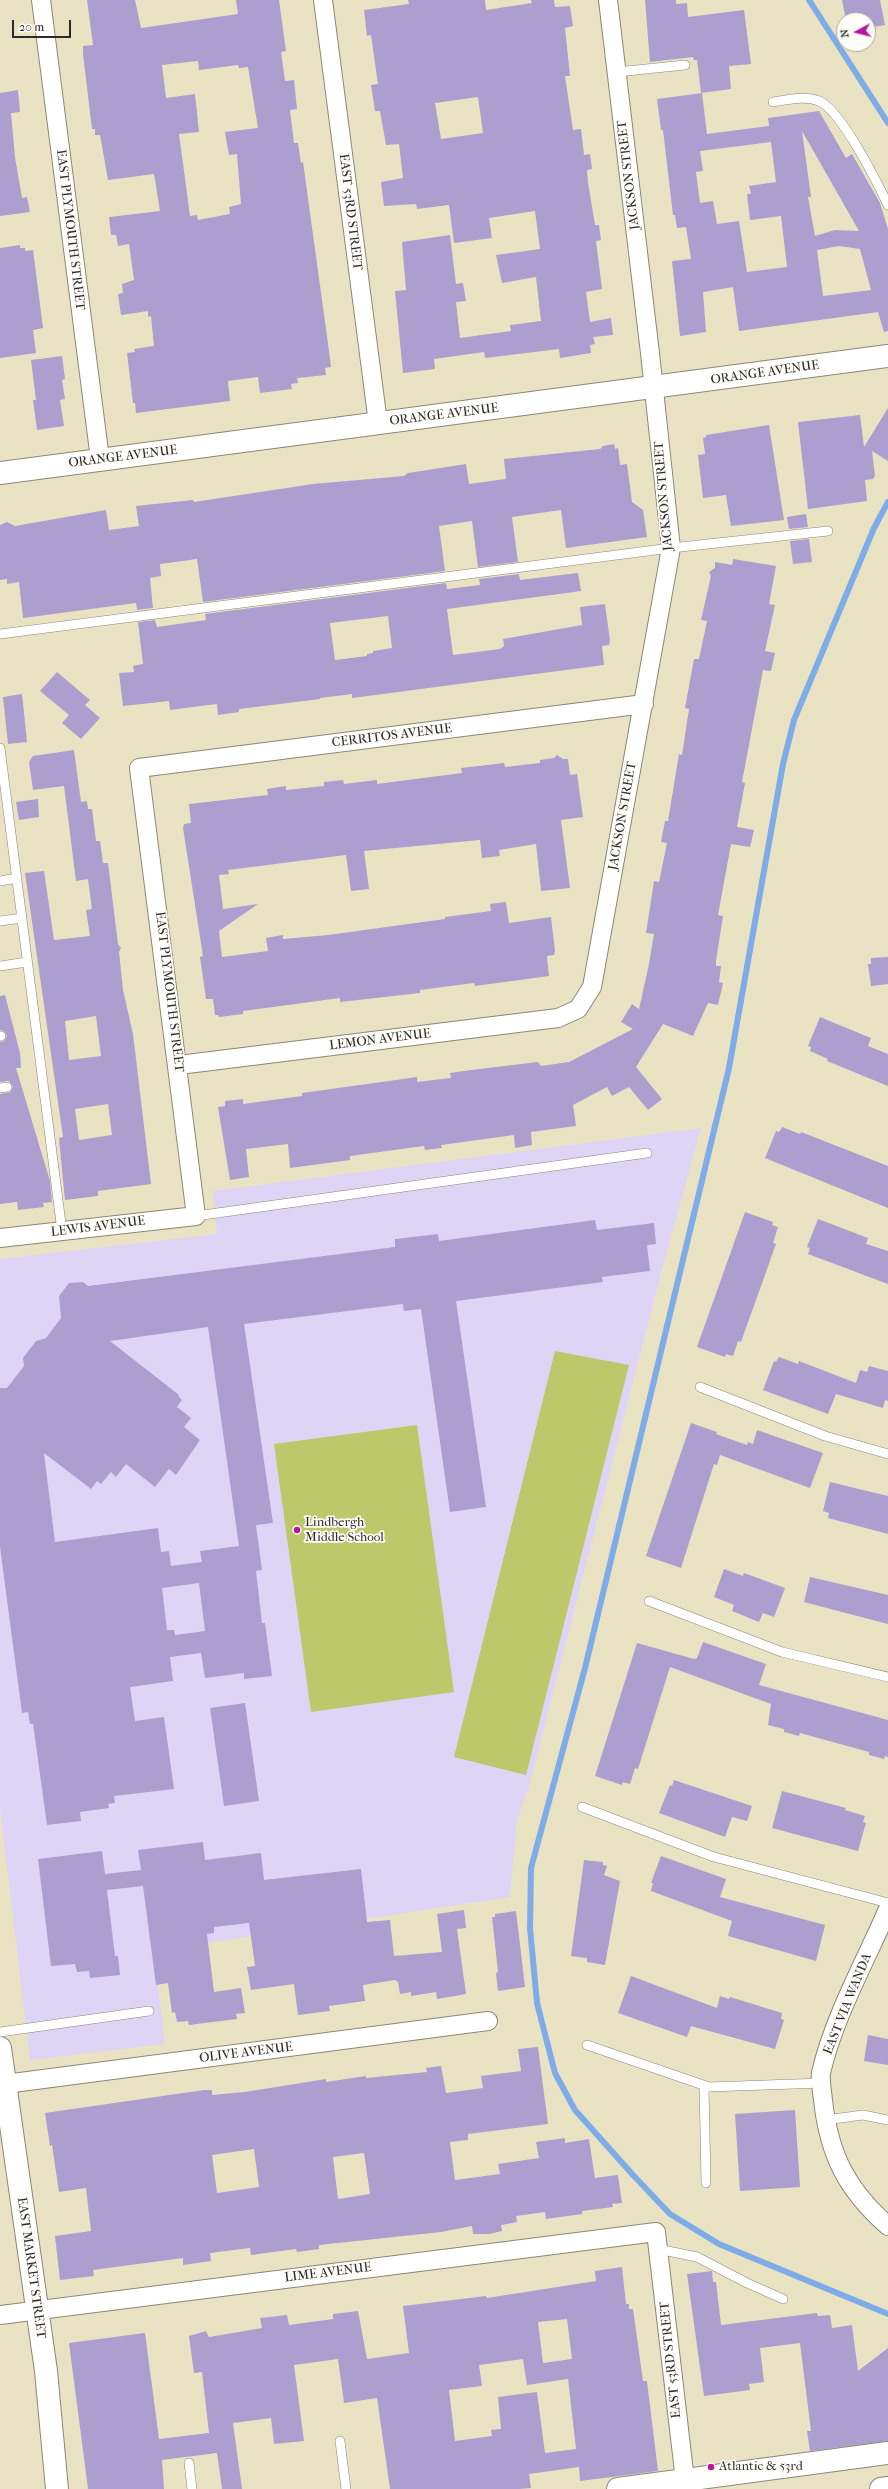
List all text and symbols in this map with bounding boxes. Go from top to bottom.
scale bar [14,12,73,38]
north arrow [836,12,876,52]
text: 20 m [19,20,44,34]
text: N [838,28,852,38]
street label: JACKSON STREET [615,119,643,231]
street label: EAST PLYMOUTH STREET [52,149,88,311]
street label: EAST 53RD STREET [335,153,365,271]
street label: ORANGE AVENUE [710,358,820,388]
street label: ORANGE AVENUE [389,401,499,429]
street label: JACKSON STREET [651,441,677,551]
street label: ORANGE AVENUE [68,443,178,471]
street label: CERRITOS AVENUE [331,721,453,751]
street label: JACKSON STREET [606,760,640,872]
street label: EAST PLYMOUTH STREET [151,911,187,1073]
street label: LEMON AVENUE [328,1026,432,1054]
street label: LEWIS AVENUE [50,1213,146,1241]
place label: Lindbergh Middle School [305,1515,384,1546]
marker: Lindbergh Middle School [292,1525,302,1535]
street label: EAST VIA WANDA [821,1951,875,2057]
street label: OLIVE AVENUE [198,2040,294,2066]
street label: EAST MARKET STREET [13,2196,49,2340]
street label: LIME AVENUE [284,2260,372,2286]
street label: EAST 53RD STREET [657,2301,685,2419]
place label: Atlantic & 53rd [719,2459,803,2475]
marker: Atlantic & 53rd [706,2462,716,2472]

